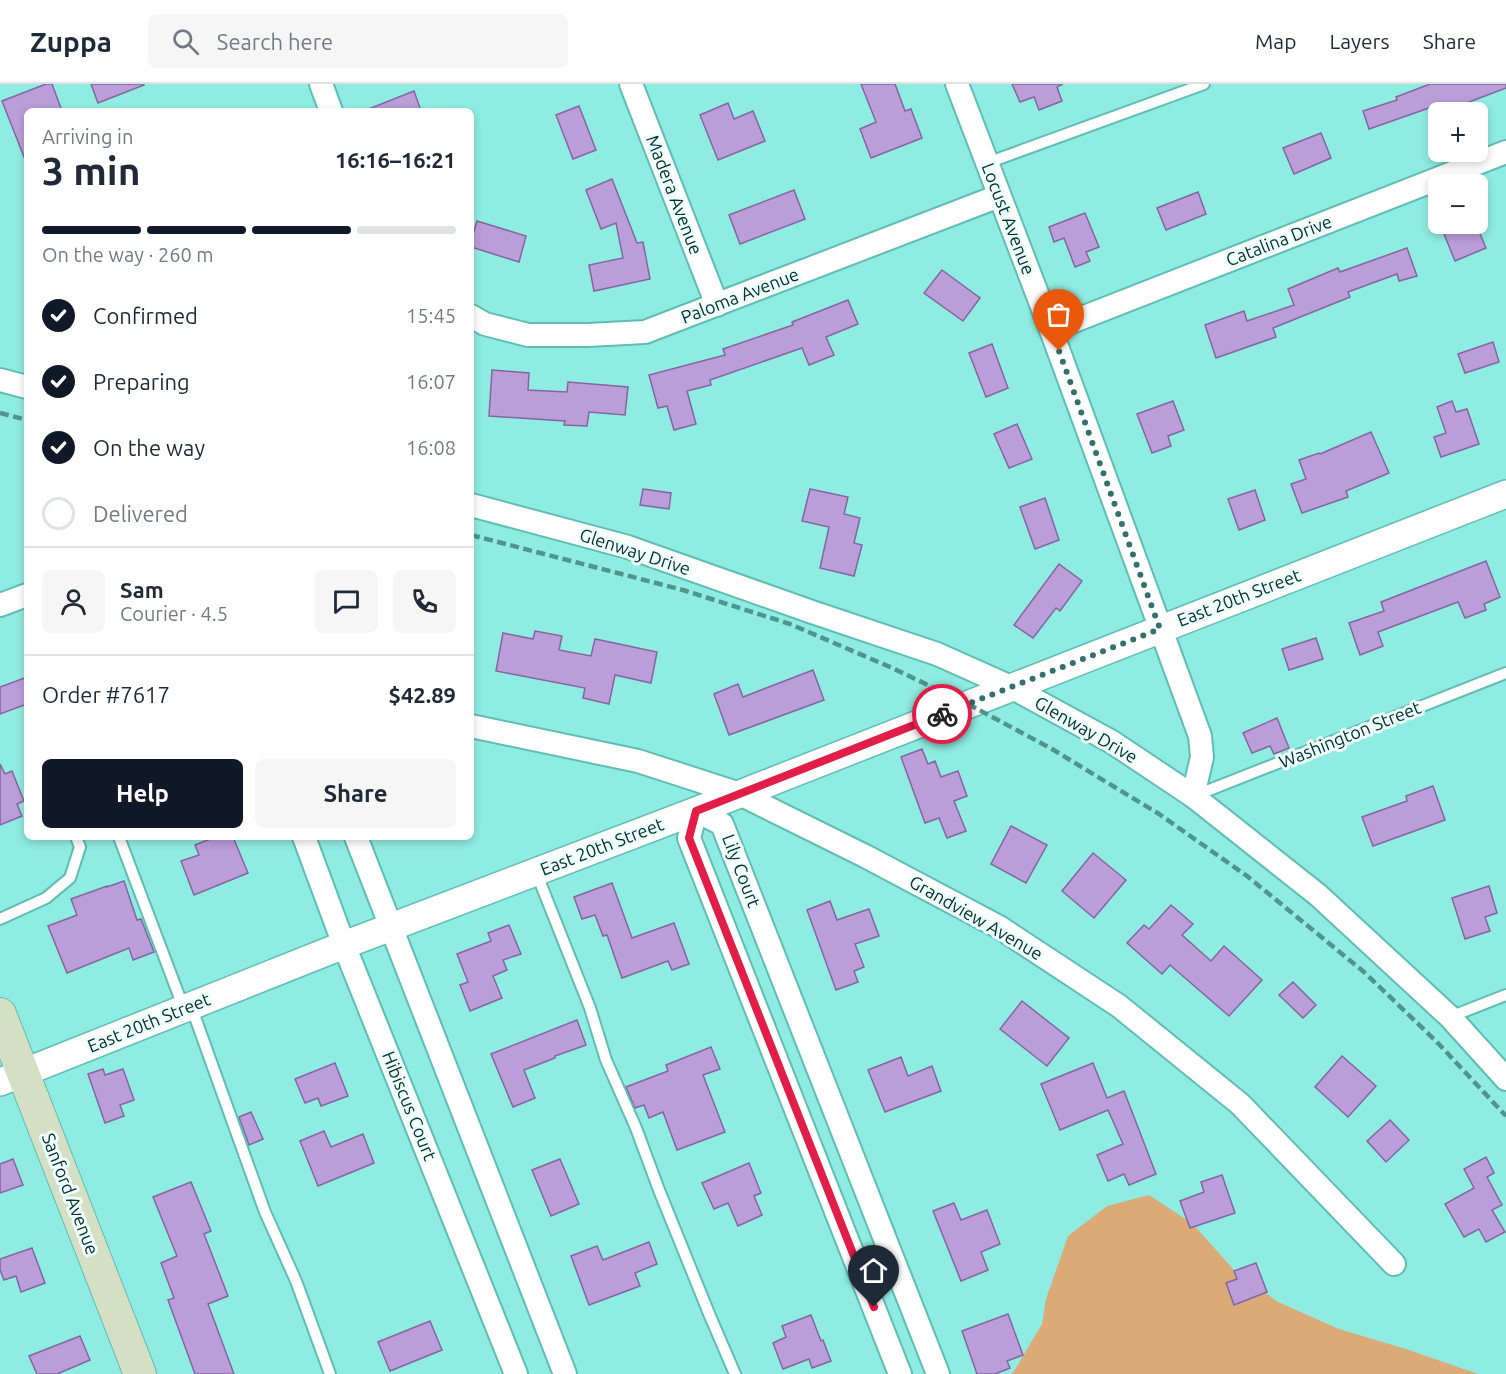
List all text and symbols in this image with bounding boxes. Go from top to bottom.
search box [148,14,568,68]
icon: search [169,25,202,58]
text: Zuppa [30,26,112,57]
text: Search here [217,29,333,54]
text: Map [1255,29,1296,53]
text: Layers [1329,29,1390,53]
text: Share [1423,29,1476,53]
map controls [1428,102,1488,234]
button: + [1428,102,1488,162]
text: Arriving in [42,125,133,148]
street label: Madera Avenue [643,132,707,257]
text: 16:16–16:21 [335,147,456,172]
text: 3 min [42,149,141,192]
street label: Locust Avenue [978,160,1039,277]
button: − [1428,174,1488,234]
street label: Catalina Drive [1223,211,1334,269]
text: On the way · 260 m [42,243,214,266]
street label: Paloma Avenue [678,263,801,327]
pin [1033,289,1084,351]
icon: bag [1042,298,1075,331]
icon: check [42,299,75,332]
text: Confirmed [93,303,198,328]
text: 15:45 [406,304,456,327]
icon: check [42,365,75,398]
text: Preparing [93,369,190,394]
text: 16:07 [406,370,456,393]
icon: check [42,431,75,464]
text: On the way [93,435,205,460]
text: 16:08 [406,436,456,459]
text: Delivered [93,501,188,526]
street label: Glenway Drive [577,524,693,578]
street label: East 20th Street [1174,564,1303,630]
button: person [42,570,105,633]
button: chat [315,570,378,633]
button: phone [393,570,456,633]
text: Sam [120,577,164,602]
text: Courier · 4.5 [120,602,228,625]
text: Order #7617 [42,682,170,707]
text: $42.89 [389,682,456,707]
courier [912,684,972,744]
street label: Glenway Drive [1032,692,1141,767]
street label: Washington Street [1276,697,1423,772]
icon: bike [926,698,959,731]
button: Help [42,759,243,828]
button: Share [255,759,456,828]
street label: East 20th Street [537,813,666,879]
street label: Lily Court [719,831,765,910]
street label: Grandview Avenue [906,871,1047,963]
street label: East 20th Street [84,988,213,1056]
street label: Hibiscus Court [379,1048,441,1163]
street label: Sanford Avenue [39,1130,103,1257]
pin [848,1245,899,1307]
icon: home [857,1254,890,1287]

